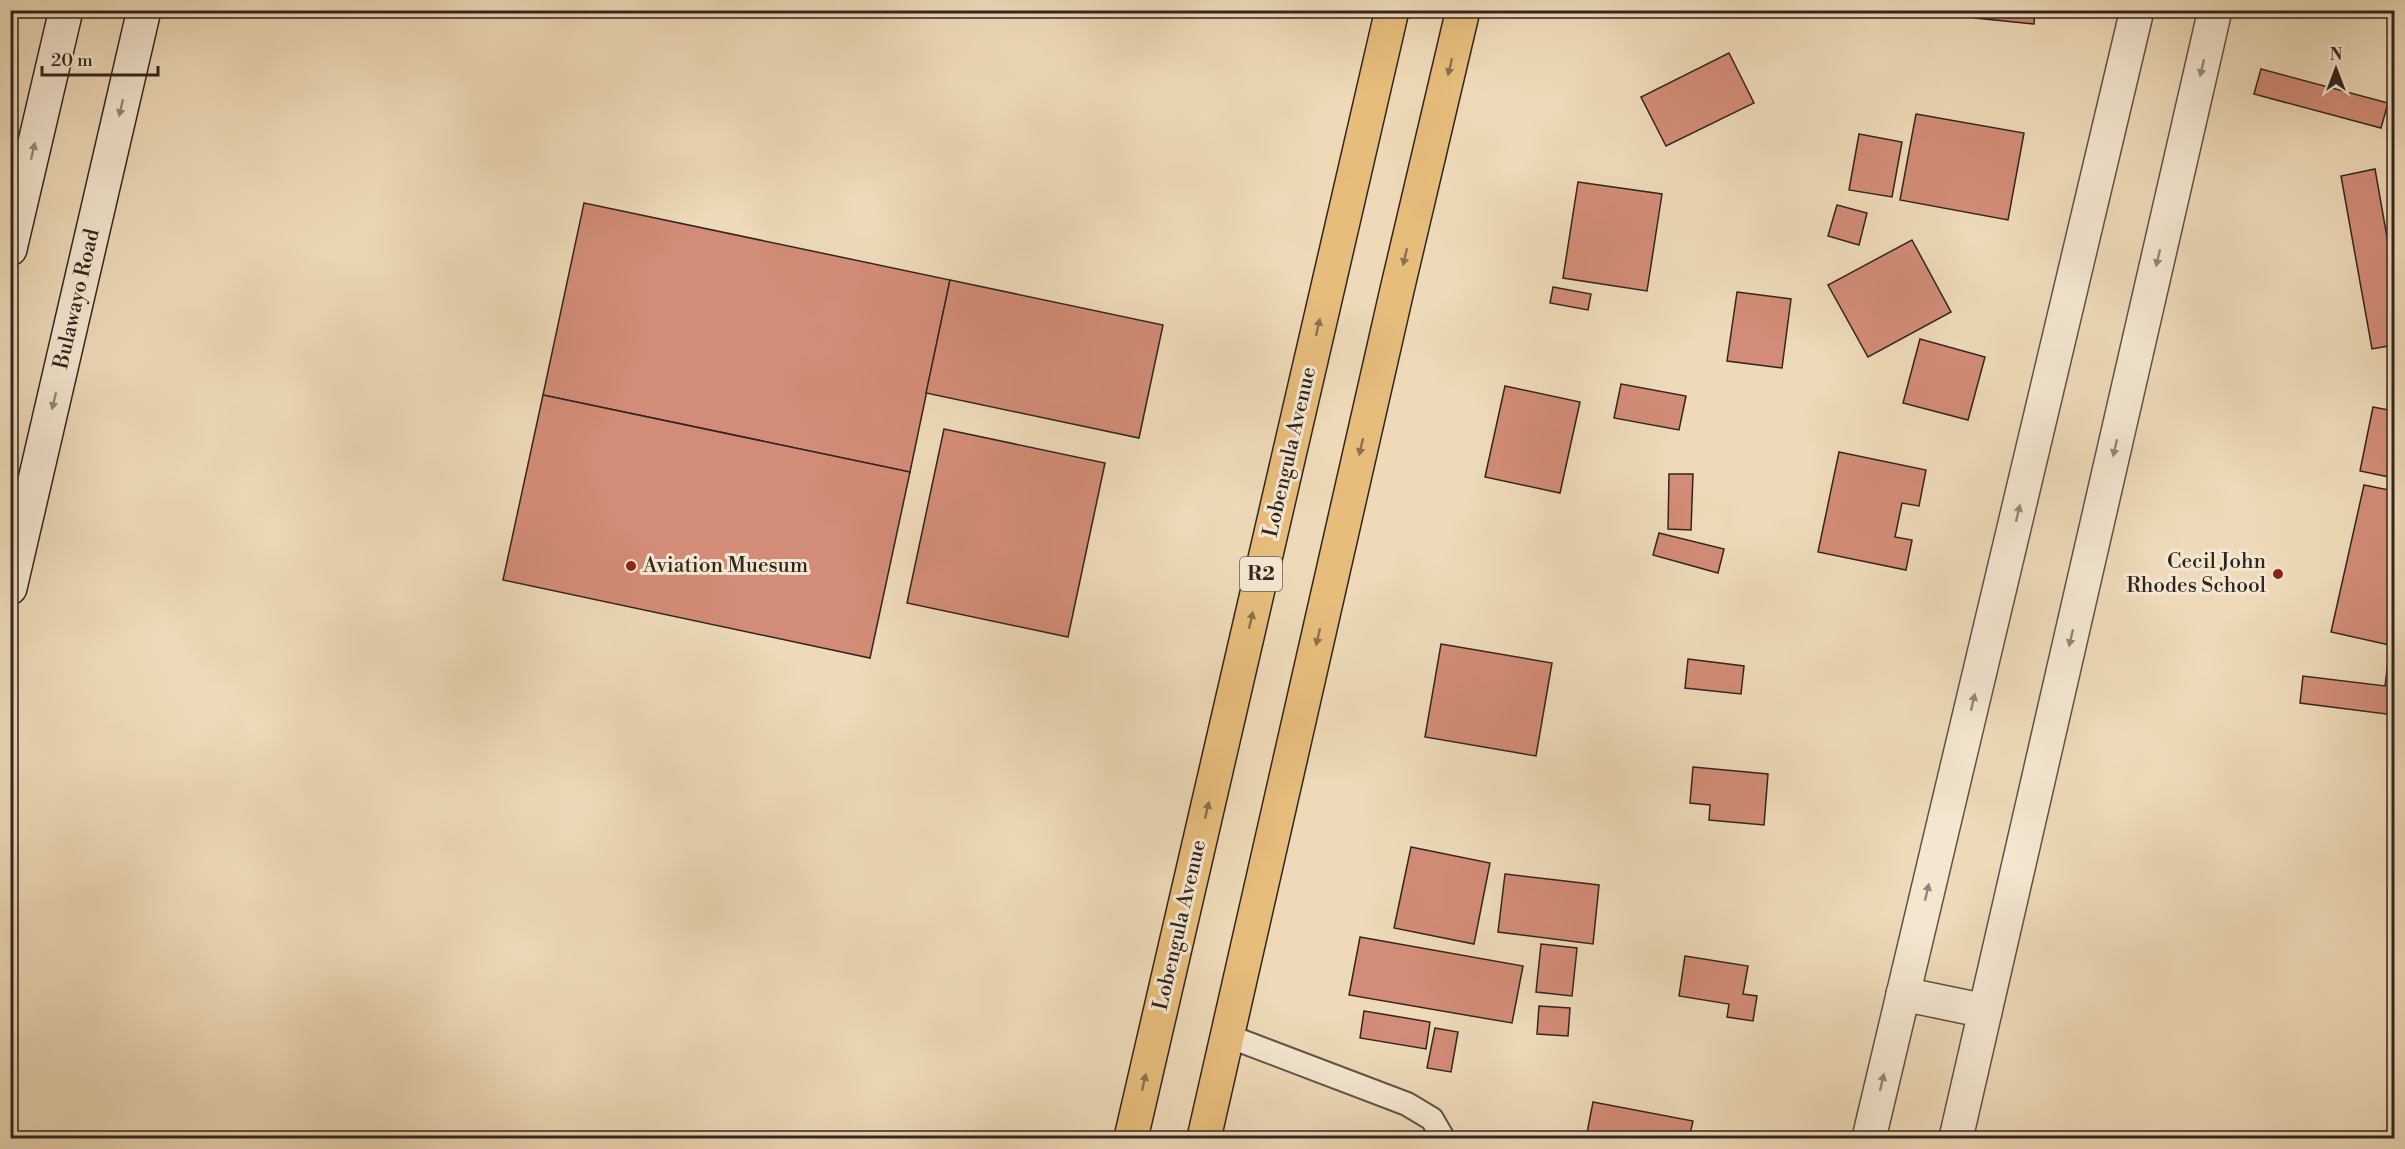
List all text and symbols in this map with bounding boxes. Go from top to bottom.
scale bar [42,39,158,77]
north arrow [2306,39,2366,99]
text: N [2330,45,2343,65]
text: 20 m [51,49,93,72]
one-way arrow [1444,58,1454,77]
one-way arrow [2197,58,2206,77]
one-way arrow [116,99,126,118]
one-way arrow [29,142,39,160]
street label: Bulawayo Road [48,226,106,373]
one-way arrow [1399,248,1409,266]
one-way arrow [2153,248,2163,267]
one-way arrow [1314,318,1324,337]
street label: Lobengula Avenue [1258,364,1322,540]
one-way arrow [48,391,58,410]
one-way arrow [1356,438,1366,456]
one-way arrow [2109,438,2119,457]
one-way arrow [2013,503,2023,522]
place label: Cecil John Rhodes School [2126,549,2266,599]
place label: Aviation Muesum [642,553,808,579]
road number: R2 [1240,557,1282,591]
marker: Aviation Muesum [624,559,638,573]
marker: Cecil John Rhodes School [2271,567,2285,581]
one-way arrow [1246,610,1256,629]
one-way arrow [1313,628,1322,647]
one-way arrow [2066,628,2076,647]
one-way arrow [1968,693,1978,711]
one-way arrow [1202,800,1212,819]
street label: Lobengula Avenue [1148,837,1212,1013]
one-way arrow [1923,883,1933,901]
one-way arrow [1140,1072,1149,1091]
one-way arrow [1878,1072,1888,1091]

